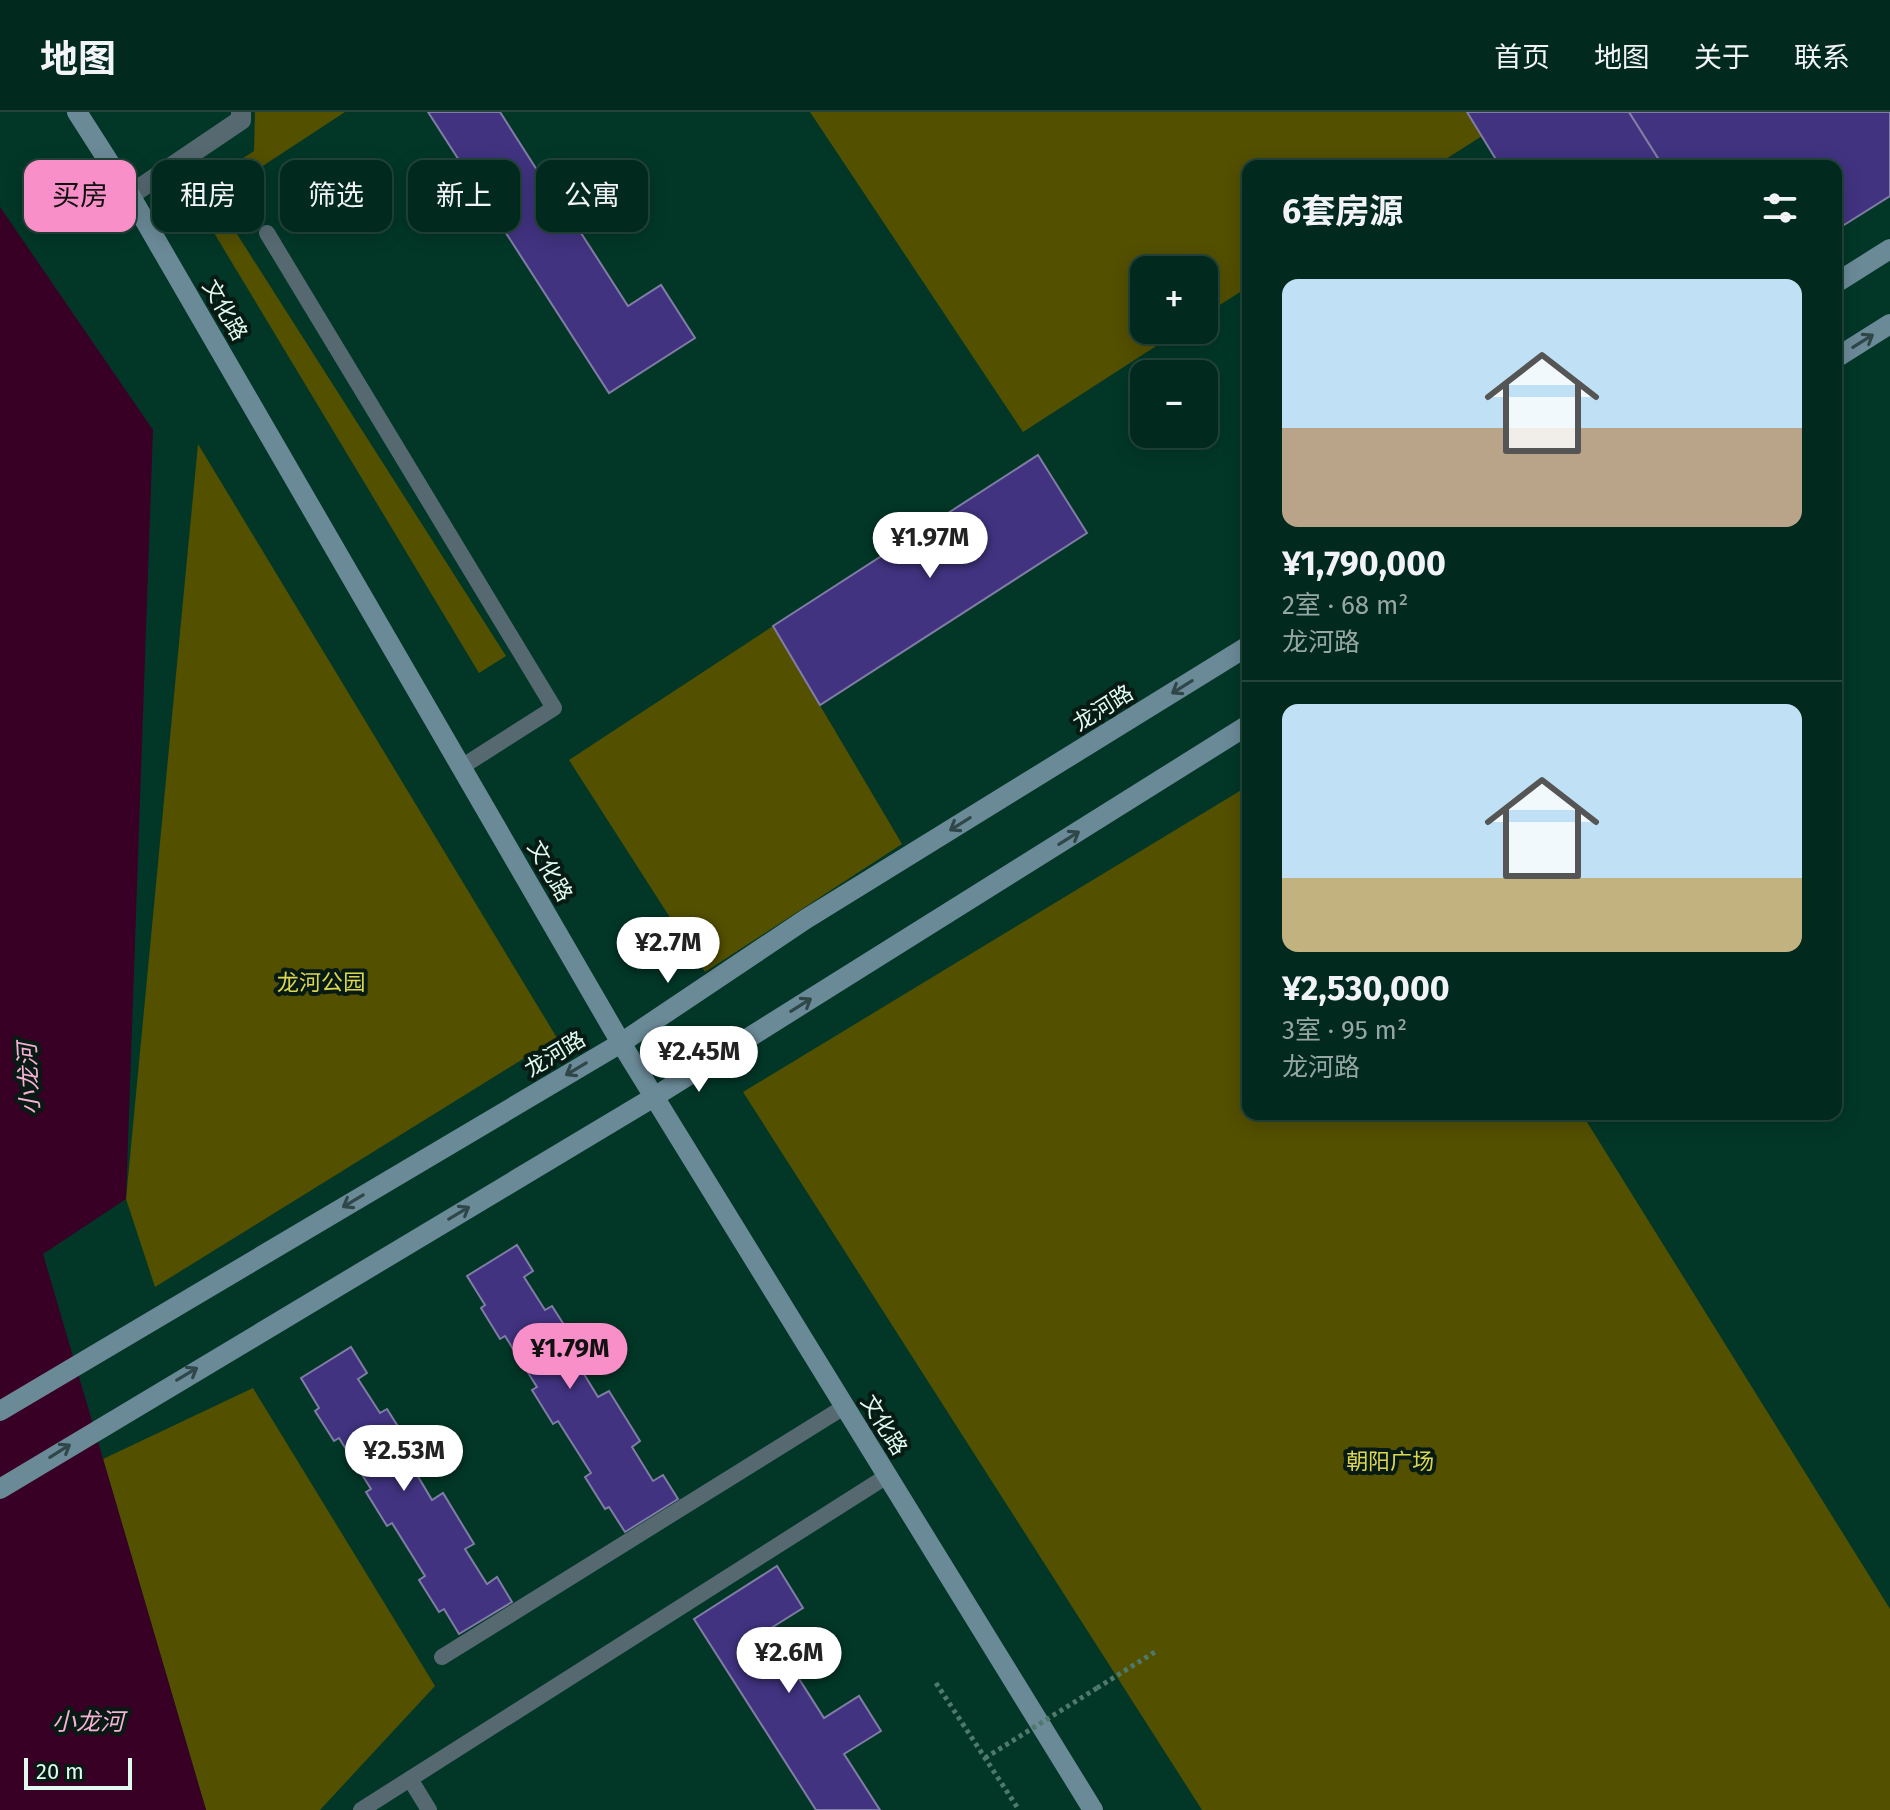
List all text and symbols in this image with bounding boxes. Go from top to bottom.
text: 地图 [40,36,116,82]
text: 首页 [1494,41,1550,74]
text: 地图 [1594,41,1650,74]
text: 关于 [1694,41,1750,74]
text: 联系 [1794,41,1850,74]
chip: 买房 [24,160,136,232]
chip: 租房 [152,160,264,232]
chip: 筛选 [280,160,392,232]
chip: 新上 [408,160,520,232]
chip: 公寓 [536,160,648,232]
icon: filters [1758,186,1802,230]
text: 6套房源 [1282,191,1403,232]
map controls [1130,256,1218,448]
button: + [1130,256,1218,344]
street label: 文化路 [197,275,253,345]
icon: home [1470,331,1614,475]
one-way arrow [1851,333,1874,349]
button: − [1130,360,1218,448]
pin: ¥1.97M [865,512,995,580]
text: ¥1.97M [891,522,969,553]
text: ¥1,790,000 [1282,543,1446,584]
text: 2室 · 68 m² [1282,590,1409,621]
text: 龙河路 [1282,627,1360,658]
street label: 龙河路 [1068,679,1138,737]
one-way arrow [1171,679,1194,695]
icon: home [1470,756,1614,900]
one-way arrow [950,815,972,832]
one-way arrow [1057,829,1079,846]
street label: 文化路 [522,836,578,906]
pin: ¥2.7M [612,917,724,985]
text: ¥2.7M [635,927,701,958]
text: ¥2,530,000 [1282,968,1450,1009]
park label: 龙河公园 [277,969,365,996]
one-way arrow [789,997,811,1013]
text: 3室 · 95 m² [1282,1015,1407,1046]
street label: 龙河路 [520,1025,590,1083]
pin: ¥2.45M [634,1026,764,1094]
text: ¥2.45M [658,1036,740,1067]
water label: 小龙河 [13,1038,45,1116]
text: 龙河路 [1282,1052,1360,1083]
one-way arrow [565,1061,588,1077]
one-way arrow [341,1194,364,1210]
one-way arrow [447,1204,470,1220]
pin: ¥1.79M [505,1323,635,1391]
text: ¥1.79M [530,1333,610,1364]
one-way arrow [175,1366,198,1382]
street label: 文化路 [855,1390,913,1460]
pin: ¥2.53M [339,1425,469,1493]
text: ¥2.53M [363,1435,445,1466]
one-way arrow [48,1443,71,1459]
park label: 朝阳广场 [1346,1448,1434,1475]
pin: ¥2.6M [733,1627,845,1695]
text: ¥2.6M [755,1637,823,1668]
water label: 小龙河 [52,1708,128,1736]
scale bar [24,1754,132,1790]
text: 20 m [36,1758,84,1785]

